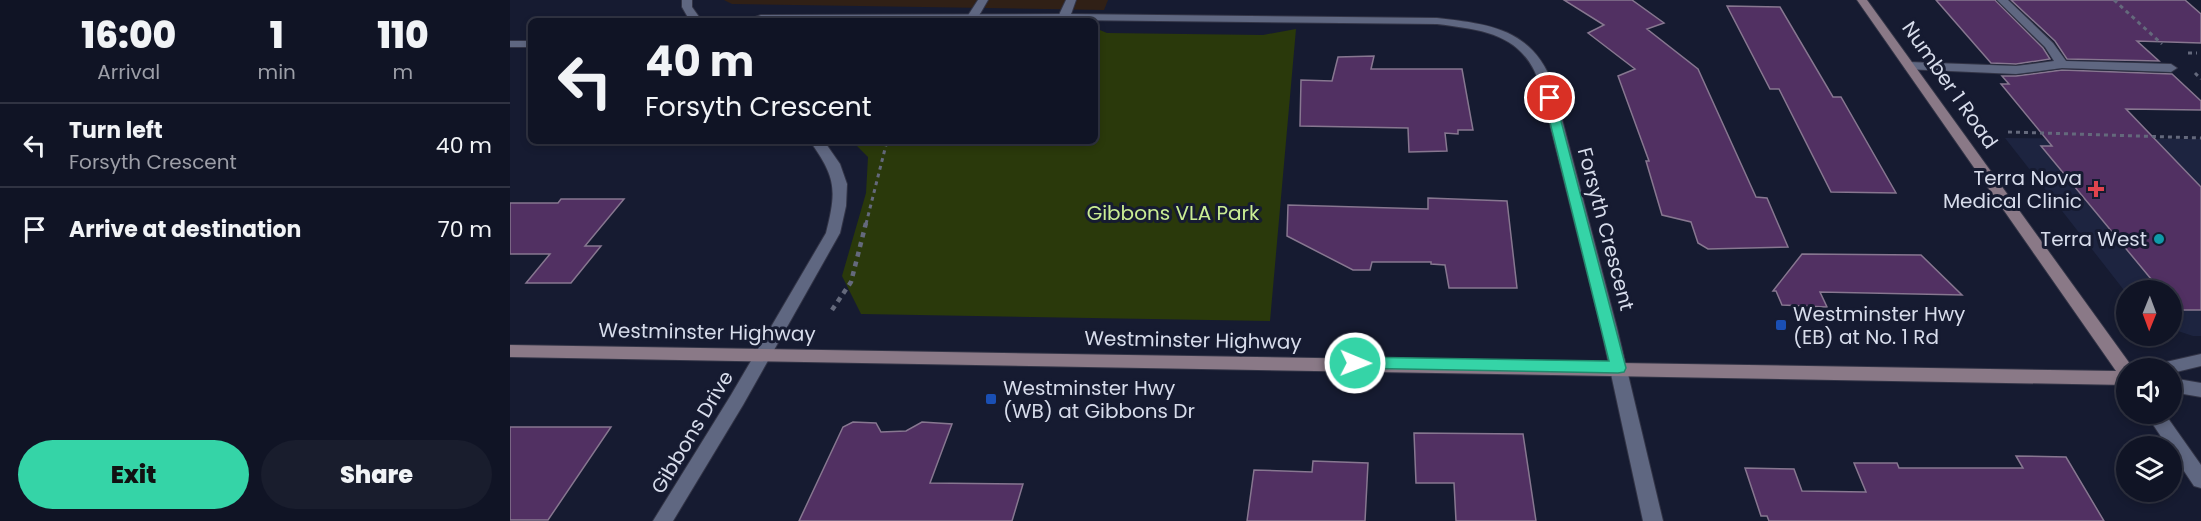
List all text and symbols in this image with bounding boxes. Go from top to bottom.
text: 16:00 [81,10,176,61]
text: 1 [270,10,284,61]
text: 110 [377,10,429,61]
street label: Number 1 Road [1896,16,2004,154]
text: 40 m [645,32,754,91]
icon: left [546,42,624,120]
text: Arrival [97,58,160,86]
text: min [258,58,296,86]
text: m [393,58,413,86]
pin [1524,72,1575,123]
icon: arrive [1533,81,1566,114]
text: Forsyth Crescent [645,88,872,125]
text: Turn left [69,115,163,146]
icon: left [18,129,51,162]
text: 40 m [436,130,492,161]
street label: Forsyth Crescent [1571,144,1641,314]
text: Forsyth Crescent [69,148,237,176]
place label: Terra Nova Medical Clinic [1943,164,2082,215]
marker: Terra Nova Medical Clinic [2087,180,2105,198]
park label: Gibbons VLA Park [1087,199,1260,227]
icon: arrive [18,213,51,246]
text: Arrive at destination [69,214,301,245]
text: 70 m [438,214,492,245]
place label: Terra West [2040,225,2147,253]
marker: Terra West [2152,232,2166,246]
north arrow [2116,280,2182,346]
map controls [2116,280,2182,502]
place label: Westminster Hwy (EB) at No. 1 Rd [1793,300,1965,351]
street label: Westminster Highway [598,316,816,348]
marker: Westminster Hwy (EB) at No. 1 Rd [1774,318,1788,332]
street label: Westminster Highway [1084,324,1302,356]
position arrow [1323,331,1387,395]
button: sound [2116,358,2182,424]
street label: Gibbons Drive [644,365,740,499]
place label: Westminster Hwy (WB) at Gibbons Dr [1003,374,1195,425]
marker: Westminster Hwy (WB) at Gibbons Dr [984,392,998,406]
button: layers [2116,436,2182,502]
button: Exit [18,440,249,509]
button: Share [261,440,492,509]

